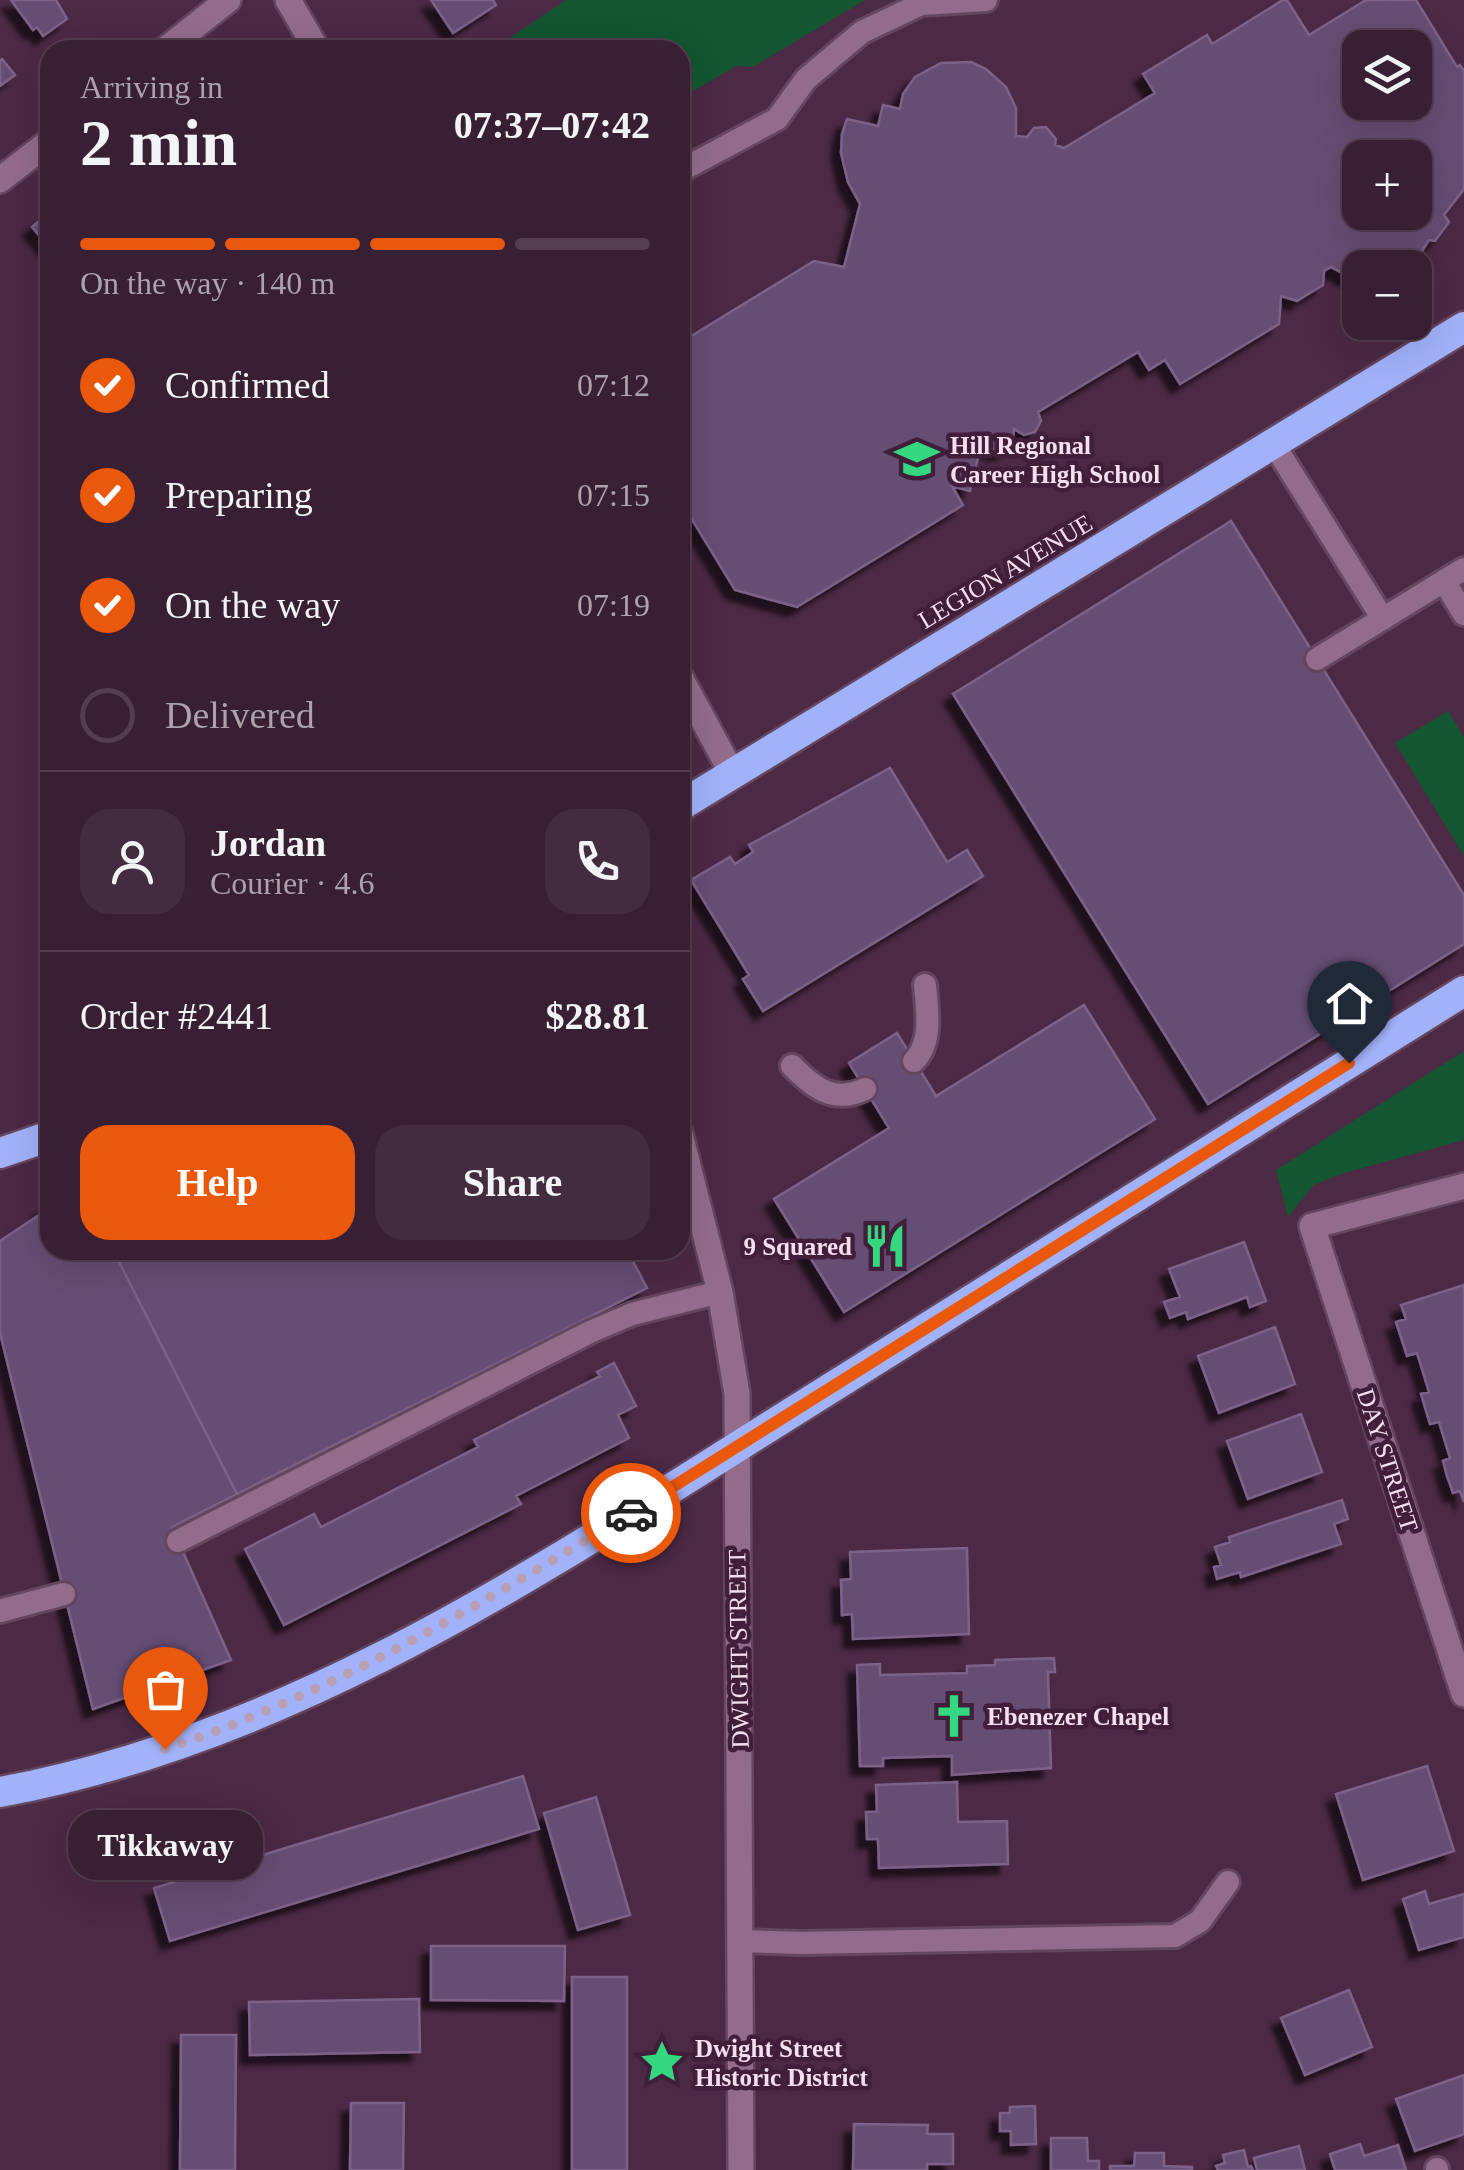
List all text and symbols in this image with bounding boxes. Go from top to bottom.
map controls [1342,30,1432,340]
button: layers [1342,30,1432,120]
text: Arriving in [80,69,223,105]
text: 07:37–07:42 [454,104,650,146]
text: 2 min [80,107,237,179]
button: + [1342,140,1432,230]
button: − [1342,250,1432,340]
text: On the way · 140 m [80,265,335,301]
icon: check [80,358,135,413]
text: Confirmed [165,364,330,406]
text: 07:12 [577,367,650,403]
place label: Hill Regional Career High School [950,432,1160,488]
school or university icon: Hill Regional Career High School [893,435,941,483]
icon: check [80,468,135,523]
text: Preparing [165,474,313,516]
text: 07:15 [577,477,650,513]
street label: LEGION AVENUE [914,509,1097,634]
icon: check [80,578,135,633]
text: On the way [165,584,340,626]
text: 07:19 [577,587,650,623]
text: Delivered [165,694,315,736]
button: person [80,809,185,914]
button: phone [545,809,650,914]
text: Jordan [210,822,326,864]
text: Courier · 4.6 [210,865,374,901]
pin [1307,961,1392,1064]
icon: home [1322,976,1377,1031]
text: Order #2441 [80,995,273,1037]
text: $28.81 [546,995,650,1037]
button: Help [80,1125,355,1240]
button: Share [375,1125,650,1240]
restaurant icon: 9 Squared [861,1222,909,1270]
place label: 9 Squared [743,1233,852,1260]
street label: DAY STREET [1352,1385,1423,1535]
courier [581,1463,681,1563]
icon: car [604,1486,659,1541]
street label: DWIGHT STREET [723,1549,754,1749]
pin [123,1647,208,1750]
icon: bag [138,1662,193,1717]
church icon: Ebenezer Chapel [930,1692,978,1740]
place label: Ebenezer Chapel [987,1703,1169,1730]
callout: Tikkaway [68,1809,262,1879]
text: Tikkaway [97,1827,234,1863]
place label: Dwight Street Historic District [695,2035,869,2091]
place icon: Dwight Street Historic District [638,2038,686,2086]

